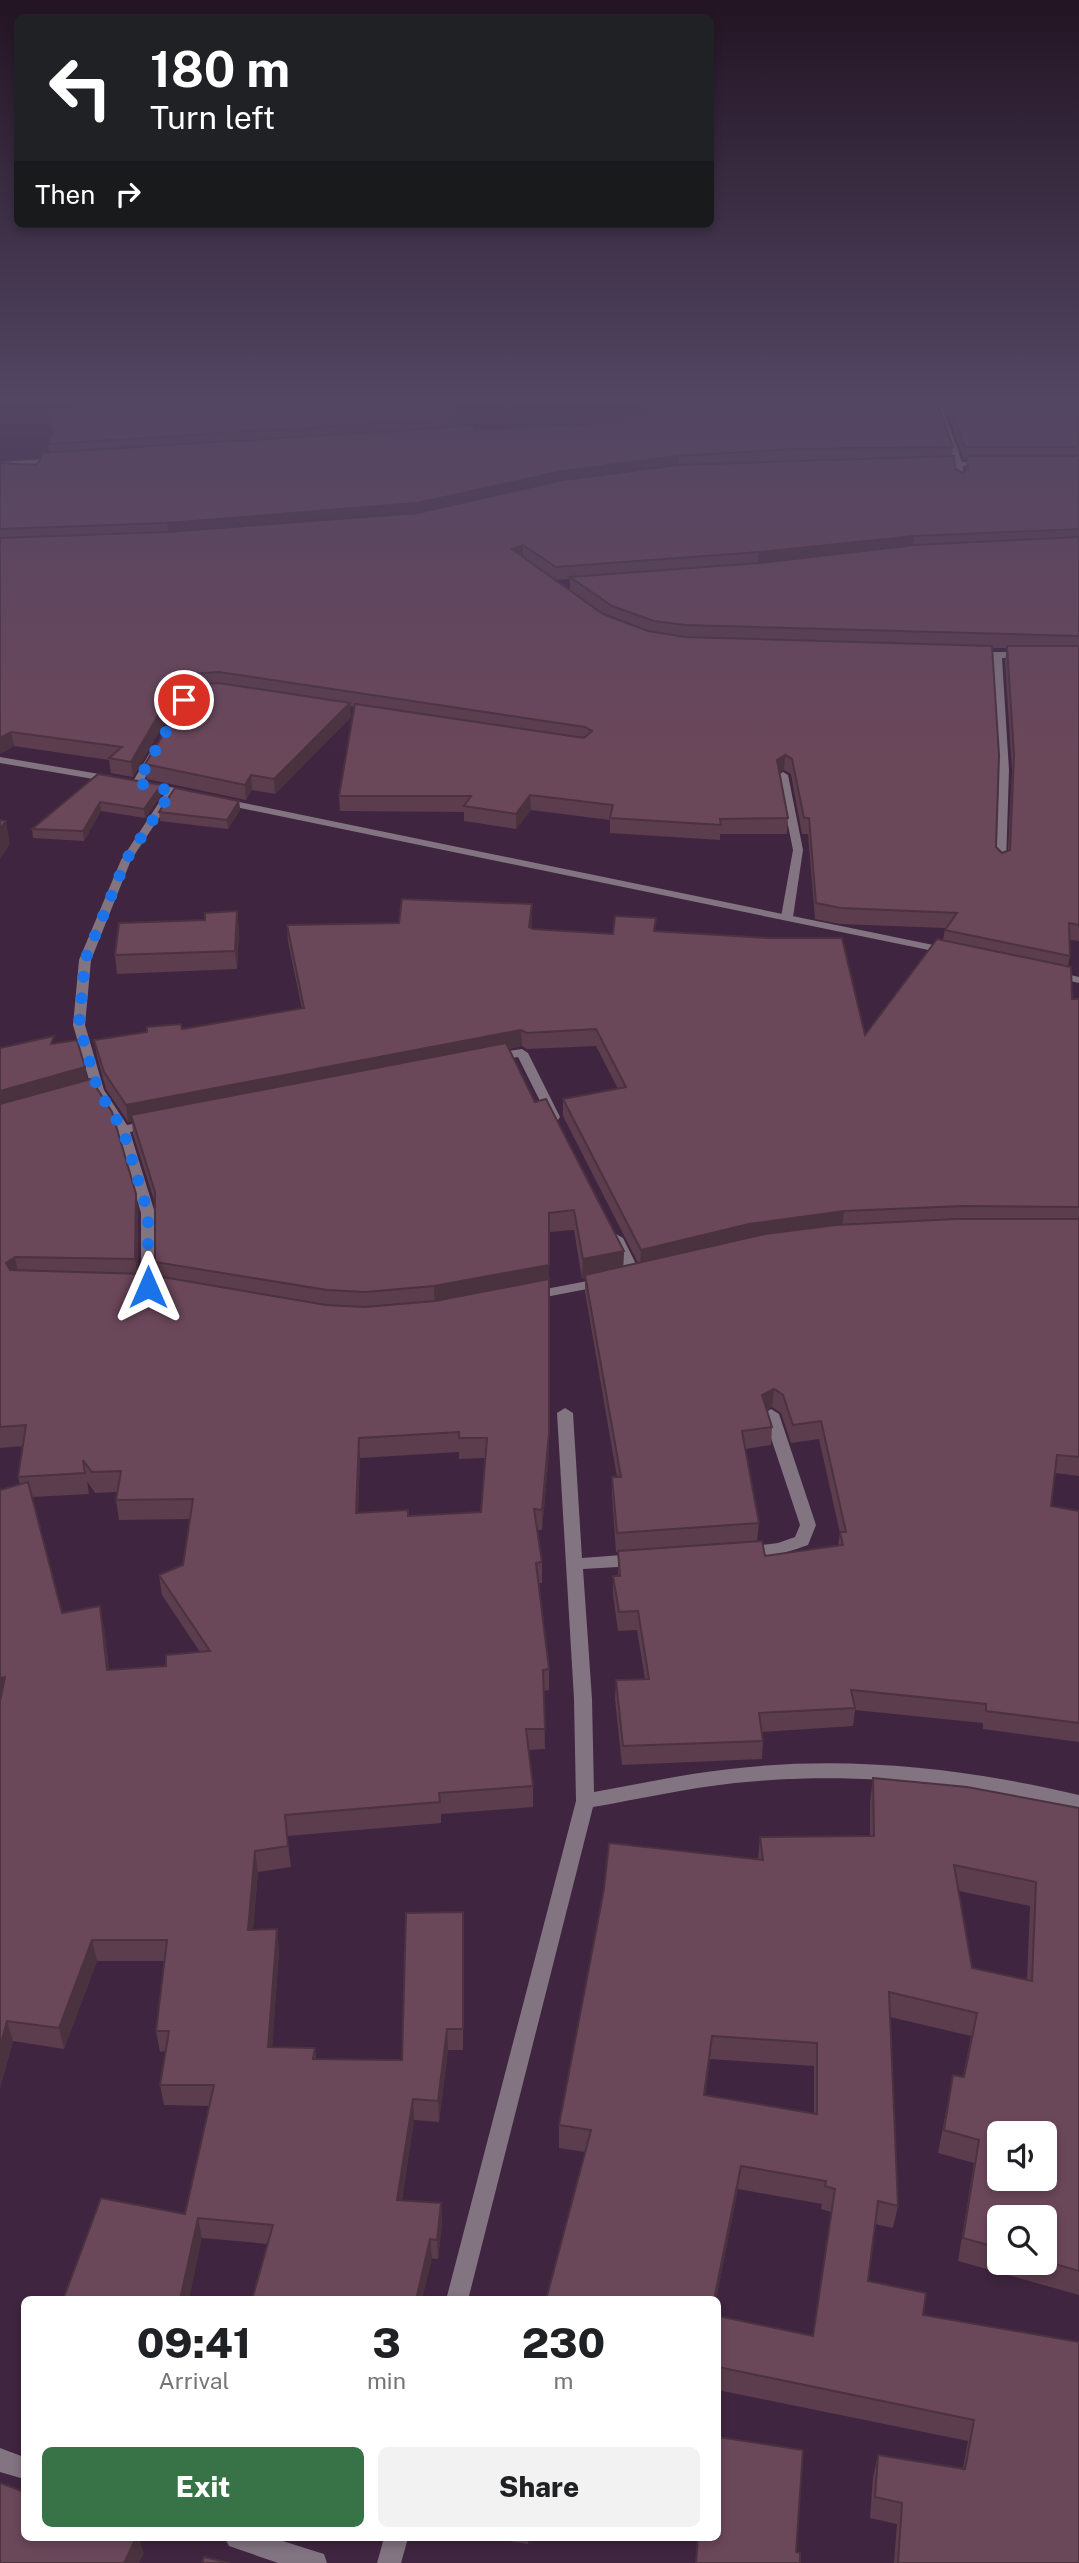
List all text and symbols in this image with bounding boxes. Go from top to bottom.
text: 180 m [150,40,290,98]
icon: left [35,42,126,133]
text: Turn left [150,99,275,136]
icon: right [109,175,147,213]
text: Then [35,179,95,210]
pin [154,670,214,730]
icon: arrive [165,681,203,719]
position arrow [111,1250,185,1324]
map controls [987,2121,1057,2275]
button: sound [987,2121,1057,2191]
button: search [987,2205,1057,2275]
text: 09:41 [137,2318,251,2367]
text: 3 [372,2318,401,2367]
text: 230 [522,2318,605,2367]
text: Arrival [158,2367,229,2394]
text: min [367,2367,406,2394]
text: m [554,2367,573,2394]
button: Exit [42,2447,364,2527]
button: Share [378,2447,700,2527]

